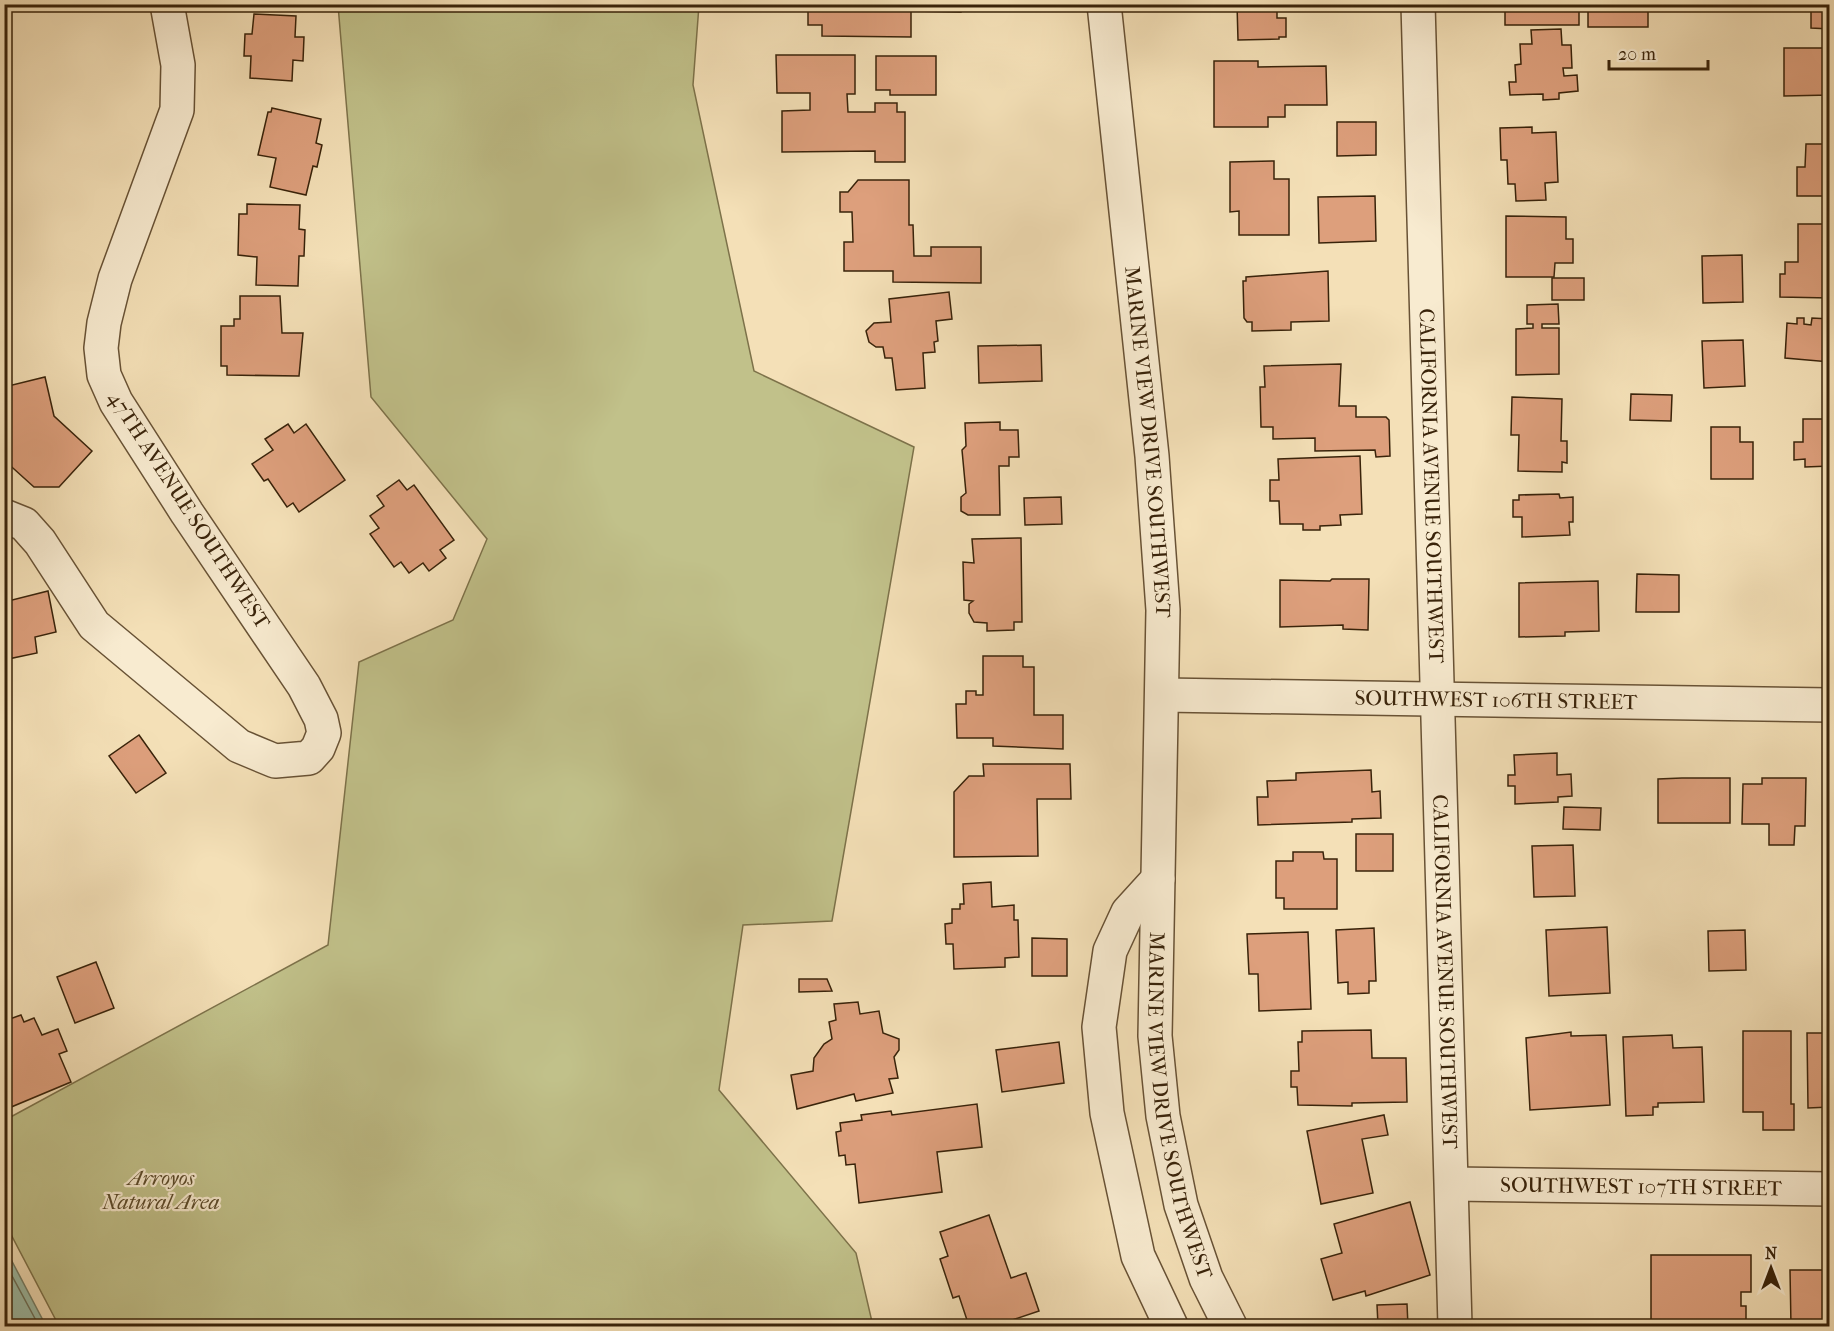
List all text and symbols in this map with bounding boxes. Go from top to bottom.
scale bar [1609,33,1708,71]
text: 20 m [1618,44,1656,65]
street label: MARINE VIEW DRIVE SOUTHWEST [1120,265,1175,618]
street label: CALIFORNIA AVENUE SOUTHWEST [1415,308,1448,664]
street label: 47TH AVENUE SOUTHWEST [103,387,275,634]
street label: SOUTHWEST 106TH STREET [1354,686,1638,714]
street label: CALIFORNIA AVENUE SOUTHWEST [1428,794,1462,1150]
street label: MARINE VIEW DRIVE SOUTHWEST [1143,932,1218,1283]
park label: Arroyos Natural Area [101,1166,220,1214]
street label: SOUTHWEST 107TH STREET [1500,1173,1783,1200]
north arrow [1741,1238,1801,1298]
text: N [1765,1244,1778,1263]

